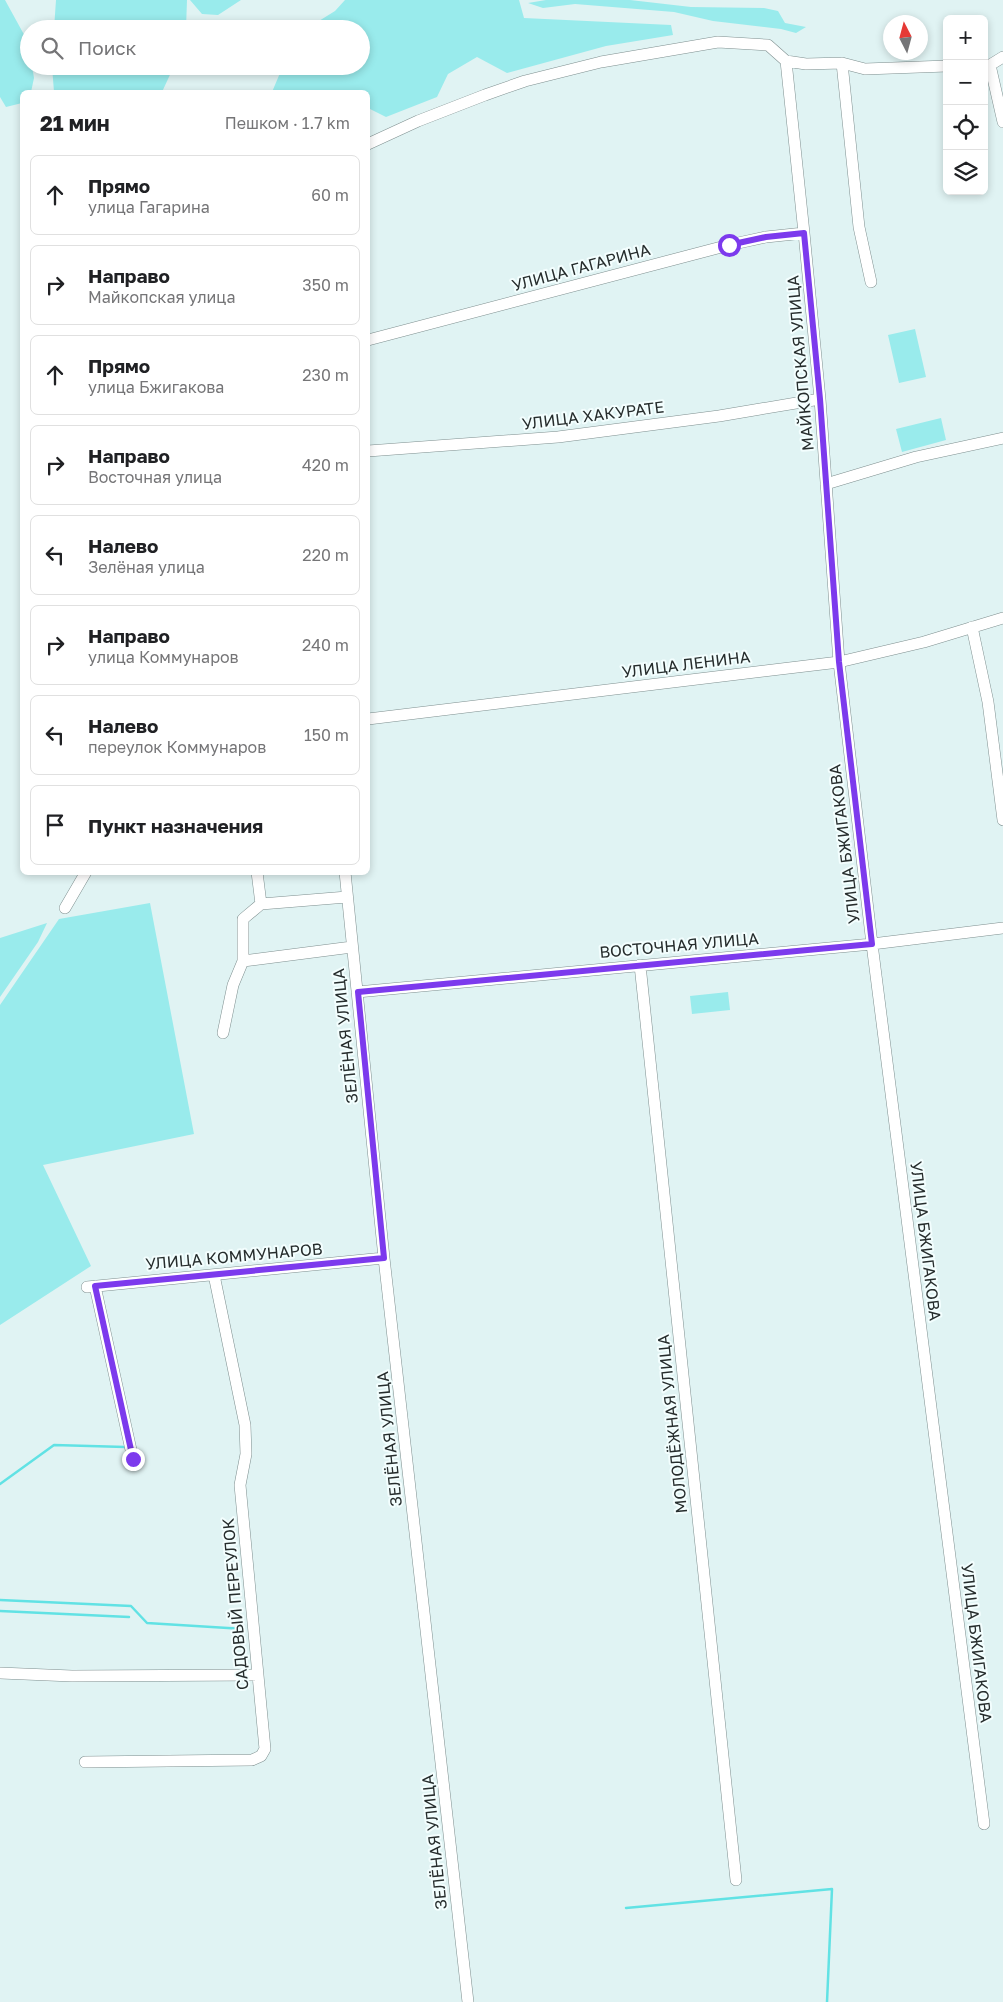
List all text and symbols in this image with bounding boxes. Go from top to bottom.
north arrow [883,15,928,60]
map controls [943,15,988,195]
button: + [943,15,988,60]
search box [20,20,370,75]
icon: search [38,34,66,62]
text: Поиск [78,36,137,59]
button: − [943,60,988,105]
button: locate [943,105,988,150]
text: 21 мин [40,110,110,136]
text: Пешком · 1.7 km [225,113,350,133]
button: layers [943,150,988,195]
text: Прямо [88,174,150,197]
icon: ahead [41,181,69,209]
text: 60 m [311,185,349,205]
text: улица Гагарина [88,197,210,217]
route start [718,234,741,257]
street label: УЛИЦА ГАГАРИНА [510,239,653,295]
text: Направо [88,264,170,287]
icon: right [41,271,69,299]
street label: МАЙКОПСКАЯ УЛИЦА [782,274,818,452]
text: 350 m [302,275,349,295]
text: Майкопская улица [88,287,235,307]
text: Прямо [88,354,150,377]
icon: ahead [41,361,69,389]
text: 230 m [302,365,349,385]
text: улица Бжигакова [88,377,224,397]
street label: УЛИЦА ХАКУРАТЕ [521,396,665,434]
text: Направо [88,444,170,467]
icon: right [41,451,69,479]
text: 420 m [302,455,349,475]
text: Восточная улица [88,467,222,487]
text: Налево [88,534,158,557]
icon: left [41,541,69,569]
text: 220 m [302,545,349,565]
text: Зелёная улица [88,557,205,577]
text: Направо [88,624,170,647]
icon: right [41,631,69,659]
text: 240 m [302,635,349,655]
street label: УЛИЦА ЛЕНИНА [621,646,752,682]
text: улица Коммунаров [88,647,239,667]
text: Налево [88,714,158,737]
icon: left [41,721,69,749]
text: 150 m [304,725,349,745]
text: переулок Коммунаров [88,737,266,757]
street label: УЛИЦА БЖИГАКОВА [824,763,864,925]
icon: arrive [41,811,69,839]
text: Пункт назначения [88,814,263,837]
street label: ВОСТОЧНАЯ УЛИЦА [599,928,760,962]
street label: ЗЕЛЁНАЯ УЛИЦА [328,967,362,1105]
street label: УЛИЦА БЖИГАКОВА [906,1160,946,1322]
street label: УЛИЦА КОММУНАРОВ [145,1238,323,1274]
street label: МОЛОДЁЖНАЯ УЛИЦА [653,1333,691,1514]
street label: ЗЕЛЁНАЯ УЛИЦА [372,1370,406,1508]
route end [122,1448,145,1471]
street label: САДОВЫЙ ПЕРЕУЛОК [218,1517,252,1691]
street label: УЛИЦА БЖИГАКОВА [957,1562,997,1724]
street label: ЗЕЛЁНАЯ УЛИЦА [417,1773,451,1911]

